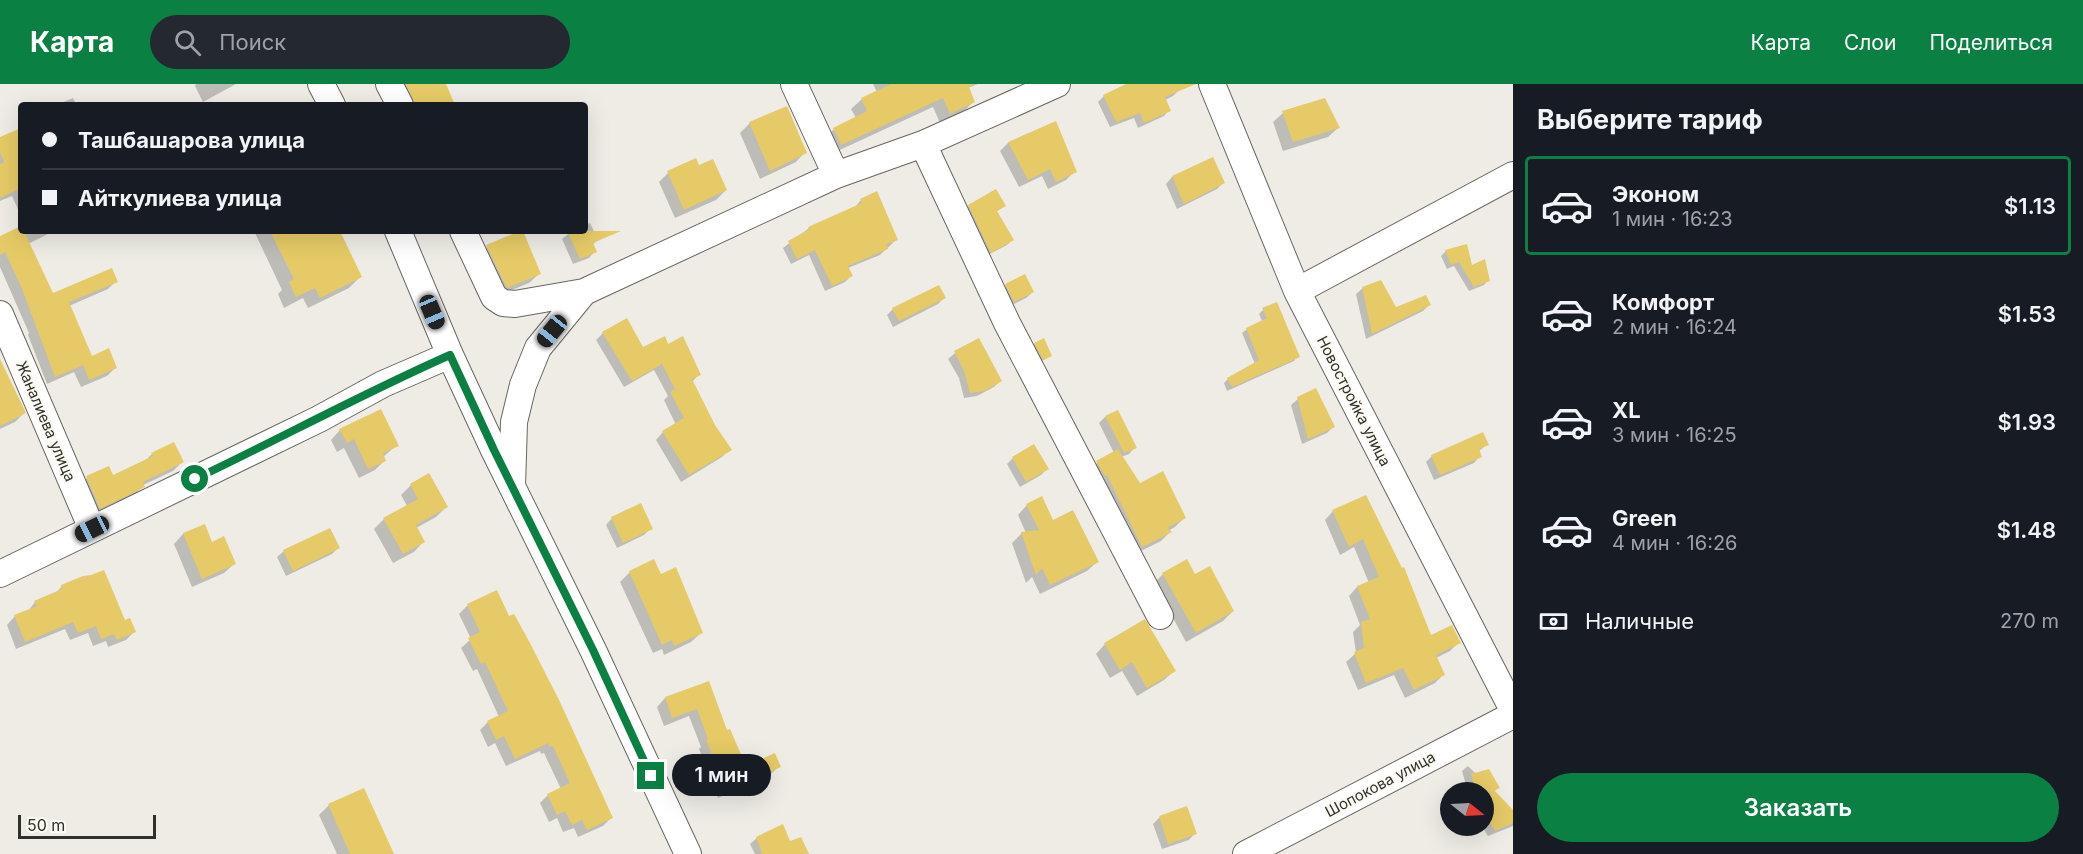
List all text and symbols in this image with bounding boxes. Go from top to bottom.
search box [150,15,570,69]
text: Карта [30,25,114,59]
icon: search [171,26,204,59]
text: Поиск [219,29,286,55]
text: Карта [1751,30,1811,55]
text: Слои [1844,30,1896,55]
text: Поделиться [1929,30,2053,55]
text: Выберите тариф [1537,103,1763,136]
text: Ташбашарова улица [78,127,305,153]
icon: car [1540,179,1594,233]
text: Эконом [1612,181,1699,207]
text: Айткулиева улица [78,185,282,211]
text: $1.13 [2004,193,2056,219]
text: 1 мин · 16:23 [1612,207,1733,231]
icon: car [1540,287,1594,341]
text: Комфорт [1612,289,1714,315]
car [417,292,447,332]
text: $1.53 [1998,301,2056,327]
car [534,311,570,351]
text: 2 мин · 16:24 [1612,315,1737,339]
street label: Новостройка улица [1313,333,1395,469]
street label: Жаналиева улица [12,358,80,484]
icon: car [1540,395,1594,449]
text: XL [1612,397,1641,423]
text: $1.93 [1998,409,2056,435]
text: 3 мин · 16:25 [1612,423,1737,447]
route start [181,465,208,492]
icon: car [1540,503,1594,557]
text: Green [1612,505,1677,531]
car [72,513,112,545]
text: $1.48 [1997,517,2056,543]
text: 4 мин · 16:26 [1612,531,1738,555]
icon: cash [1537,605,1570,638]
text: Наличные [1585,608,1694,634]
text: 270 m [2000,609,2059,633]
street label: Шопокова улица [1322,747,1438,821]
callout: 1 мин [672,755,771,797]
route end [637,762,664,789]
text: 1 мин [695,763,748,787]
button: Заказать [1537,773,2059,842]
north arrow [1440,782,1494,836]
map controls [1440,782,1494,836]
scale bar [18,812,156,840]
text: 50 m [27,815,65,835]

